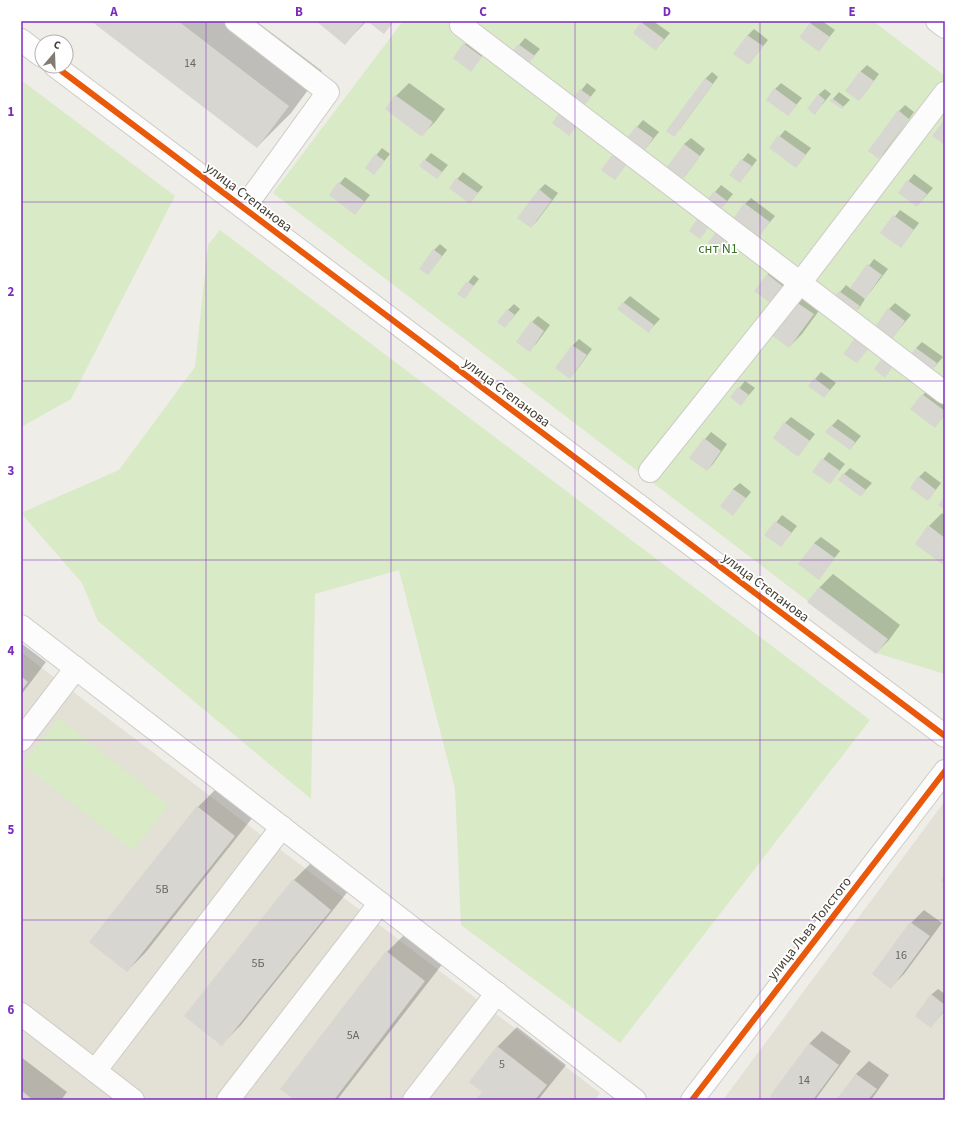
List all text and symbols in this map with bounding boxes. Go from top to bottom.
text: A [109,3,118,21]
text: B [295,3,303,21]
text: C [479,3,487,21]
text: D [663,3,671,21]
text: E [848,3,856,21]
north arrow [34,34,74,74]
text: С [52,37,63,53]
house number: 14 [184,55,196,72]
text: 1 [8,103,15,121]
street label: улица Степанова [201,158,296,237]
park label: снт N1 [698,239,738,259]
text: 2 [8,283,15,301]
street label: улица Степанова [459,353,554,432]
text: 3 [8,462,15,480]
street label: улица Степанова [718,548,813,627]
text: 4 [8,642,15,660]
text: 5 [8,821,15,839]
street label: улица Льва Толстого [763,873,857,985]
house number: 5В [155,881,169,898]
house number: 16 [895,947,907,964]
house number: 5Б [252,955,264,972]
text: 6 [8,1001,15,1019]
house number: 5А [347,1027,360,1044]
house number: 5 [499,1056,505,1073]
house number: 14 [798,1072,810,1089]

